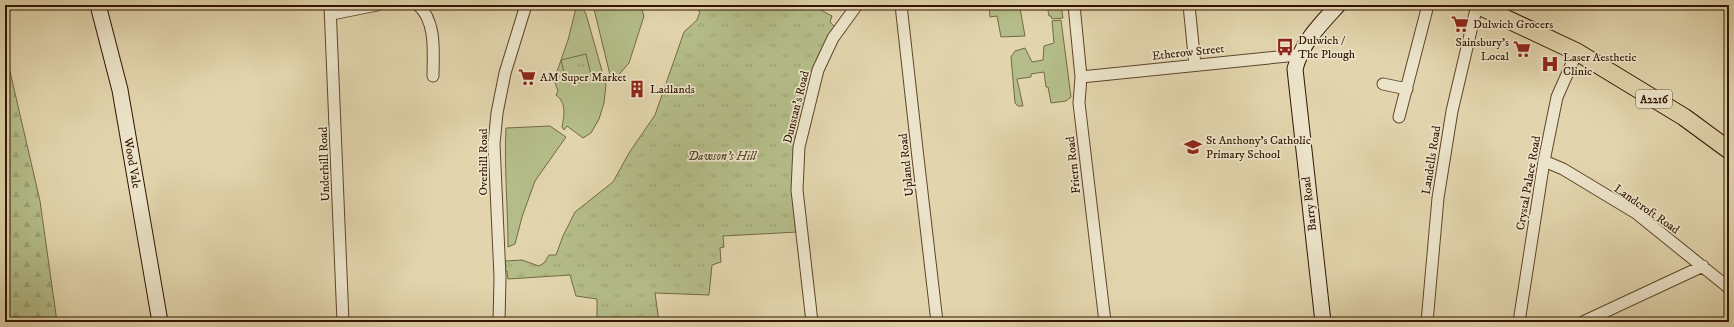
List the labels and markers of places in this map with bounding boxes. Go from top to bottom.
supermarket icon: Dulwich Grocers [1450,14,1470,34]
place label: Dulwich Grocers [1473,17,1553,32]
place label: Dulwich / The Plough [1298,33,1356,62]
place label: Sainsbury's Local [1456,35,1509,64]
bus stop icon: Dulwich / The Plough [1275,37,1295,57]
supermarket icon: Sainsbury's Local [1512,39,1532,59]
place label: Laser Aesthetic Clinic [1563,50,1637,79]
hospital icon: Laser Aesthetic Clinic [1540,54,1560,74]
supermarket icon: AM Super Market [517,67,537,87]
place label: AM Super Market [540,70,627,85]
building icon: Ladlands [627,79,647,99]
place label: Ladlands [650,82,695,97]
place label: St Anthony's Catholic Primary School [1206,133,1311,162]
school or university icon: St Anthony's Catholic Primary School [1183,137,1203,157]

